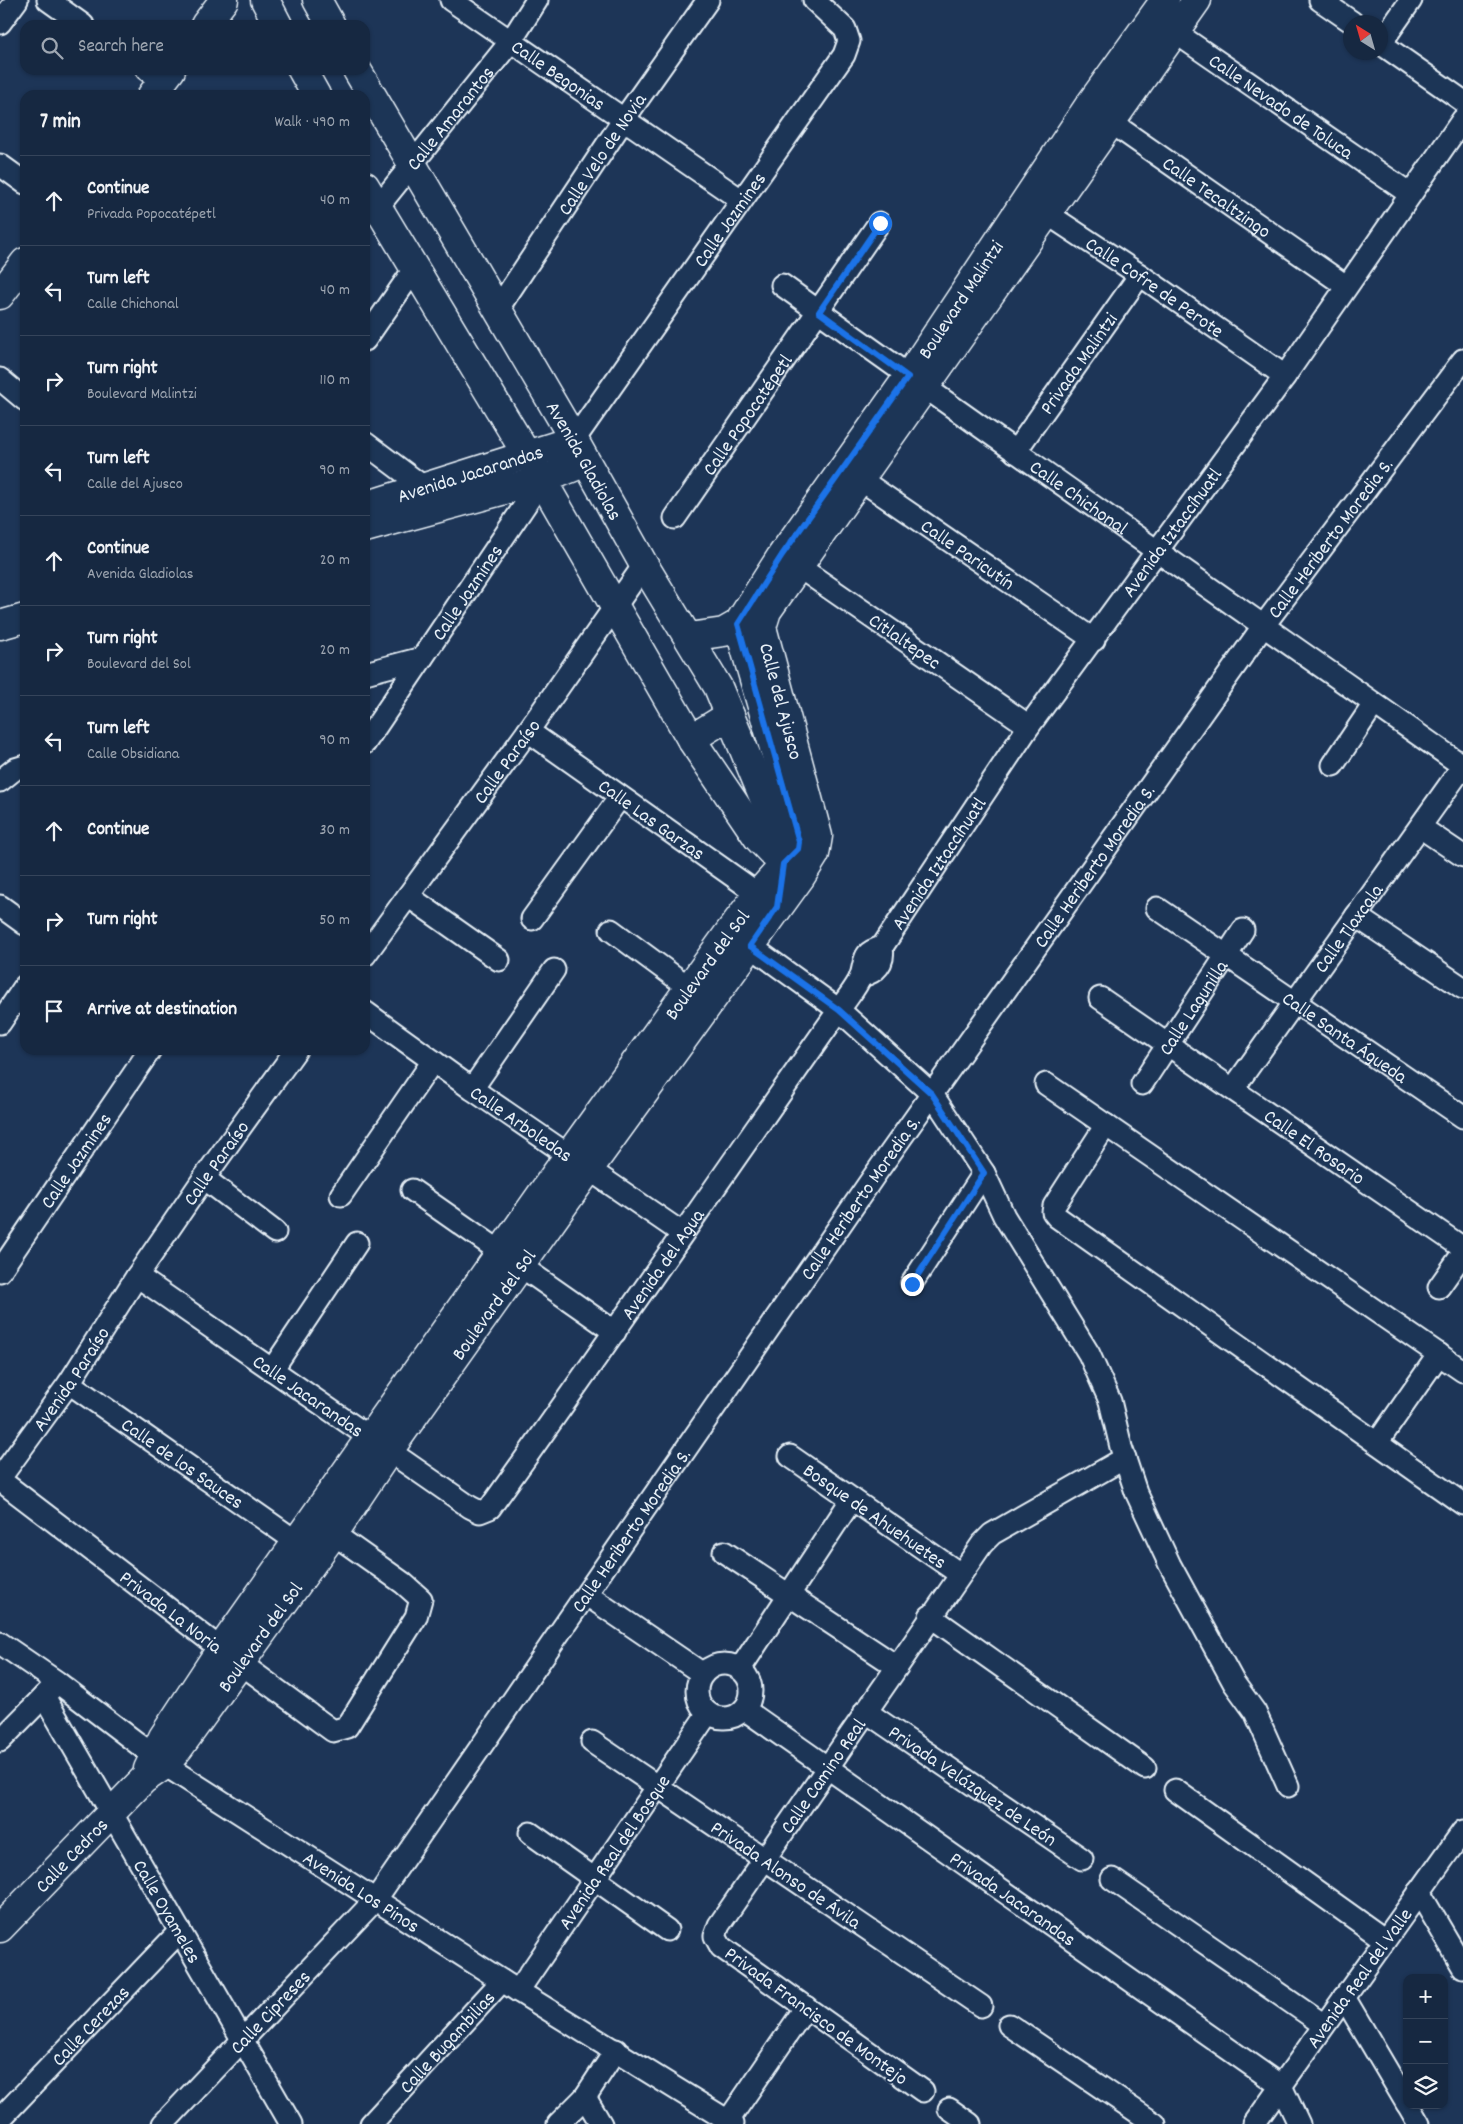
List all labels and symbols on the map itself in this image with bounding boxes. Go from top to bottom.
north arrow [1343,15,1388,60]
street label: Calle Begonias [504,34,610,119]
street label: Calle Nevado de Toluca [1202,48,1358,168]
street label: Calle Amarantos [401,61,503,178]
street label: Calle Velo de Novia [553,88,655,222]
street label: Calle Tecaltzingo [1155,151,1276,247]
street label: Calle Jazmines [688,167,775,274]
route start [869,212,892,235]
street label: Calle Cofre de Perote [1079,232,1229,346]
street label: Boulevard Malintzi [913,236,1012,366]
street label: Privada Malintzi [1035,308,1126,421]
street label: Calle Popocatépetl [697,350,801,482]
street label: Avenida Gladiolas [537,397,627,527]
street label: Avenida Jacarandas [394,440,547,512]
street label: Calle Heriberto Moredia S. [1262,453,1401,626]
street label: Calle Chichonal [1023,455,1133,544]
street label: Avenida Iztaccíhuatl [1117,463,1230,604]
street label: Calle Paricutín [914,514,1019,598]
street label: Calle Jazmines [427,540,512,647]
street label: Citlaltepec [862,608,945,678]
street label: Calle del Ajusco [750,640,808,763]
street label: Calle Paraíso [468,715,549,811]
street label: Calle Las Garzas [591,774,709,869]
street label: Calle Heriberto Moredia S. [1029,780,1164,955]
street label: Avenida Iztaccíhuatl [886,793,995,937]
street label: Calle Tlaxcala [1309,879,1392,980]
street label: Boulevard del Sol [659,905,758,1027]
street label: Calle Lagunilla [1153,955,1237,1062]
street label: Calle Santa Águeda [1275,986,1412,1092]
street label: Calle Arboledas [463,1080,577,1171]
street label: Calle El Rosario [1257,1104,1370,1193]
street label: Calle Jazmines [35,1108,120,1215]
street label: Calle Heriberto Moredia S. [795,1111,929,1287]
street label: Calle Paraíso [178,1116,258,1213]
street label: Avenida del Agua [616,1204,713,1327]
street label: Boulevard del Sol [446,1245,544,1367]
route end [901,1273,924,1296]
street label: Avenida Paraíso [27,1322,118,1438]
street label: Calle Jacarandas [246,1349,368,1446]
street label: Calle de los Sauces [114,1412,248,1518]
street label: Calle Heriberto Moredia S. [566,1444,699,1620]
street label: Bosque de Ahuehuetes [796,1458,951,1578]
street label: Privada La Noria [113,1565,228,1662]
street label: Boulevard del Sol [213,1577,311,1699]
street label: Calle Camino Real [775,1714,875,1840]
street label: Privada Velázquez de León [882,1720,1061,1855]
street label: Avenida Real del Bosque [553,1770,679,1936]
street label: Calle Cedros [30,1813,116,1901]
street label: Privada Alonso de Ávila [704,1815,866,1938]
street label: Avenida Los Pinos [296,1846,424,1941]
street label: Privada Jacarandas [943,1846,1080,1955]
street label: Calle Oyameles [124,1855,206,1969]
street label: Avenida Real del Valle [1301,1903,1421,2055]
street label: Privada Francisco de Montejo [718,1941,913,2094]
street label: Calle Cipreses [225,1965,319,2062]
street label: Calle Cerezas [46,1980,138,2074]
street label: Calle Bugambilias [394,1986,503,2101]

